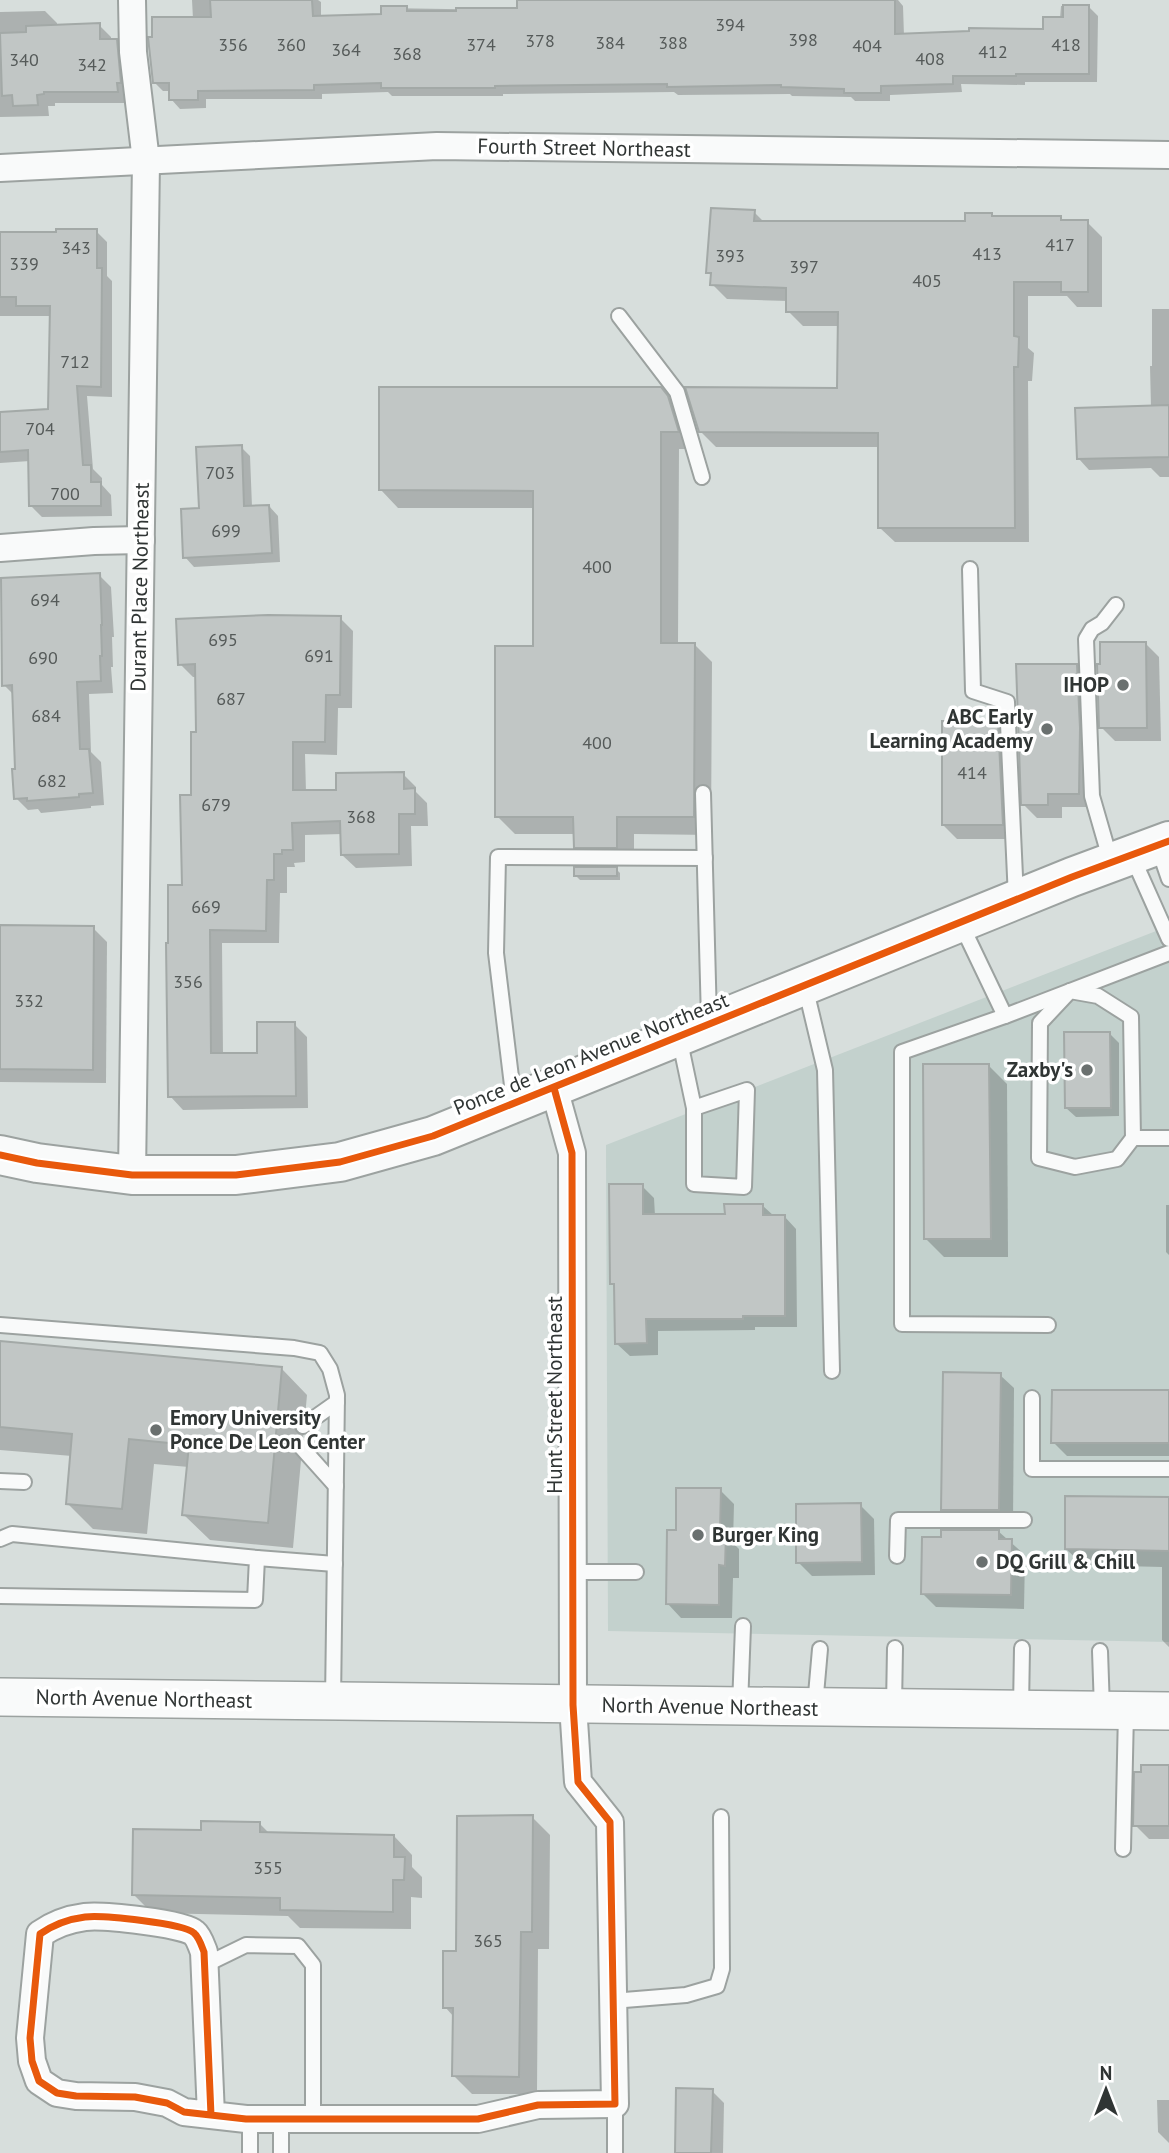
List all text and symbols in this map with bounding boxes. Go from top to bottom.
house number: 394 [715,13,745,36]
house number: 398 [788,28,818,51]
house number: 378 [525,29,555,52]
house number: 384 [595,31,625,54]
house number: 388 [658,31,688,54]
house number: 356 [218,33,248,56]
house number: 360 [276,33,306,56]
house number: 374 [466,33,496,56]
house number: 418 [1051,33,1081,56]
house number: 404 [852,34,882,57]
house number: 364 [331,38,361,61]
house number: 412 [978,40,1008,63]
house number: 368 [392,42,422,65]
house number: 408 [915,47,945,70]
house number: 340 [9,48,39,71]
house number: 342 [77,53,107,76]
street label: Fourth Street Northeast [477,132,691,163]
house number: 417 [1045,233,1075,256]
house number: 343 [61,236,91,259]
house number: 413 [972,242,1002,265]
house number: 393 [715,244,745,267]
house number: 339 [9,252,39,275]
house number: 397 [789,255,819,278]
house number: 405 [912,269,942,292]
house number: 712 [60,350,90,373]
house number: 704 [25,417,55,440]
house number: 703 [205,461,235,484]
house number: 700 [50,482,80,505]
street label: Durant Place Northeast [124,482,155,692]
house number: 699 [211,519,241,542]
house number: 400 [582,555,612,578]
house number: 694 [30,588,60,611]
house number: 695 [208,628,238,651]
house number: 691 [304,644,334,667]
house number: 690 [28,646,58,669]
place label: IHOP [1063,671,1109,698]
marker: IHOP [1115,677,1131,693]
house number: 687 [216,687,246,710]
place label: ABC Early Learning Academy [869,703,1034,754]
house number: 684 [31,704,61,727]
marker: ABC Early Learning Academy [1039,721,1055,737]
house number: 400 [582,731,612,754]
house number: 414 [957,761,987,784]
house number: 682 [37,769,67,792]
house number: 679 [201,793,231,816]
house number: 368 [346,805,376,828]
house number: 669 [191,895,221,918]
house number: 356 [173,970,203,993]
street label: Ponce de Leon Avenue Northeast [449,986,732,1121]
house number: 332 [14,989,44,1012]
place label: Zaxby's [1007,1056,1073,1083]
marker: Zaxby's [1079,1062,1095,1078]
street label: Hunt Street Northeast [541,1296,568,1494]
place label: Emory University Ponce De Leon Center [170,1404,366,1455]
marker: Emory University Ponce De Leon Center [148,1422,164,1438]
place label: Burger King [712,1521,819,1548]
marker: Burger King [690,1527,706,1543]
place label: DQ Grill & Chill [996,1548,1136,1575]
marker: DQ Grill & Chill [974,1554,990,1570]
street label: North Avenue Northeast [35,1683,253,1714]
street label: North Avenue Northeast [601,1691,819,1722]
house number: 355 [253,1856,283,1879]
house number: 365 [473,1929,503,1952]
north arrow [1071,2055,1141,2125]
text: N [1100,2061,1112,2085]

